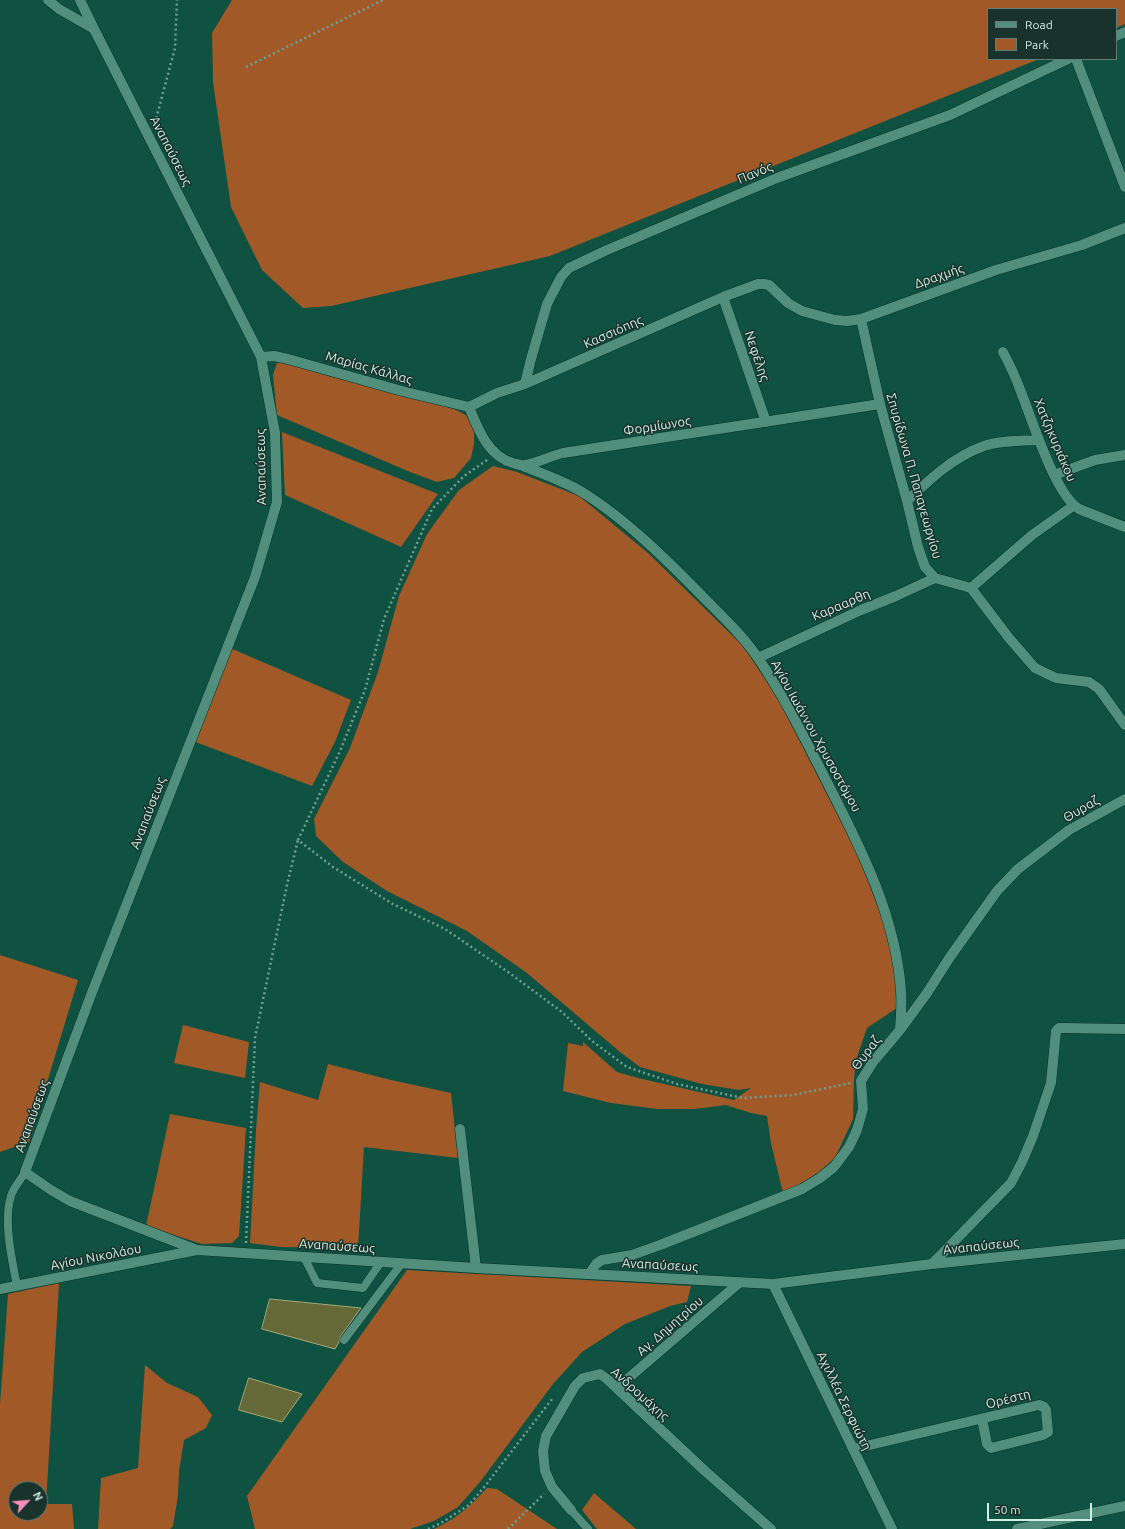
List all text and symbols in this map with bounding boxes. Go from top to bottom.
legend [987,8,1117,60]
text: Road [1025,18,1053,31]
text: Park [1025,38,1049,51]
street label: Αναπαύσεως [147,114,195,188]
street label: Πανός [735,159,775,187]
street label: Δραχμής [912,260,966,292]
street label: Κασσιόπης [581,312,645,352]
street label: Νεφέλης [741,329,773,383]
street label: Μαρίας Κάλλας [324,348,414,388]
street label: Σπυρίδωνα Π. Παπαγεωργίου [883,391,945,561]
street label: Χατζηκυριάκου [1030,396,1080,484]
street label: Φορμίωνος [622,413,692,439]
street label: Αναπαύσεως [253,429,269,505]
street label: Καρααρθη [810,586,872,624]
street label: Αγίου Ιωάννου Χρυσοστόμου [768,657,864,815]
street label: Αναπαύσεως [127,775,169,851]
street label: Θυραζ [1060,793,1102,825]
street label: Θυραζ [848,1033,884,1073]
street label: Αναπαύσεως [12,1078,52,1154]
street label: Αναπαύσεως [942,1234,1020,1258]
street label: Αναπαύσεως [298,1236,376,1256]
street label: Αγίου Νικολάου [49,1241,143,1273]
street label: Αναπαύσεως [622,1255,698,1275]
street label: Αγ. Δημητρίου [634,1293,706,1359]
street label: Αχιλλέα Σερφιώτη [813,1349,875,1453]
street label: Ανδρομάχης [608,1364,672,1424]
street label: Ορέστη [984,1386,1032,1412]
north arrow [8,1481,48,1521]
text: N [31,1490,45,1503]
scale bar [989,1495,1094,1521]
text: 50 m [994,1503,1021,1516]

